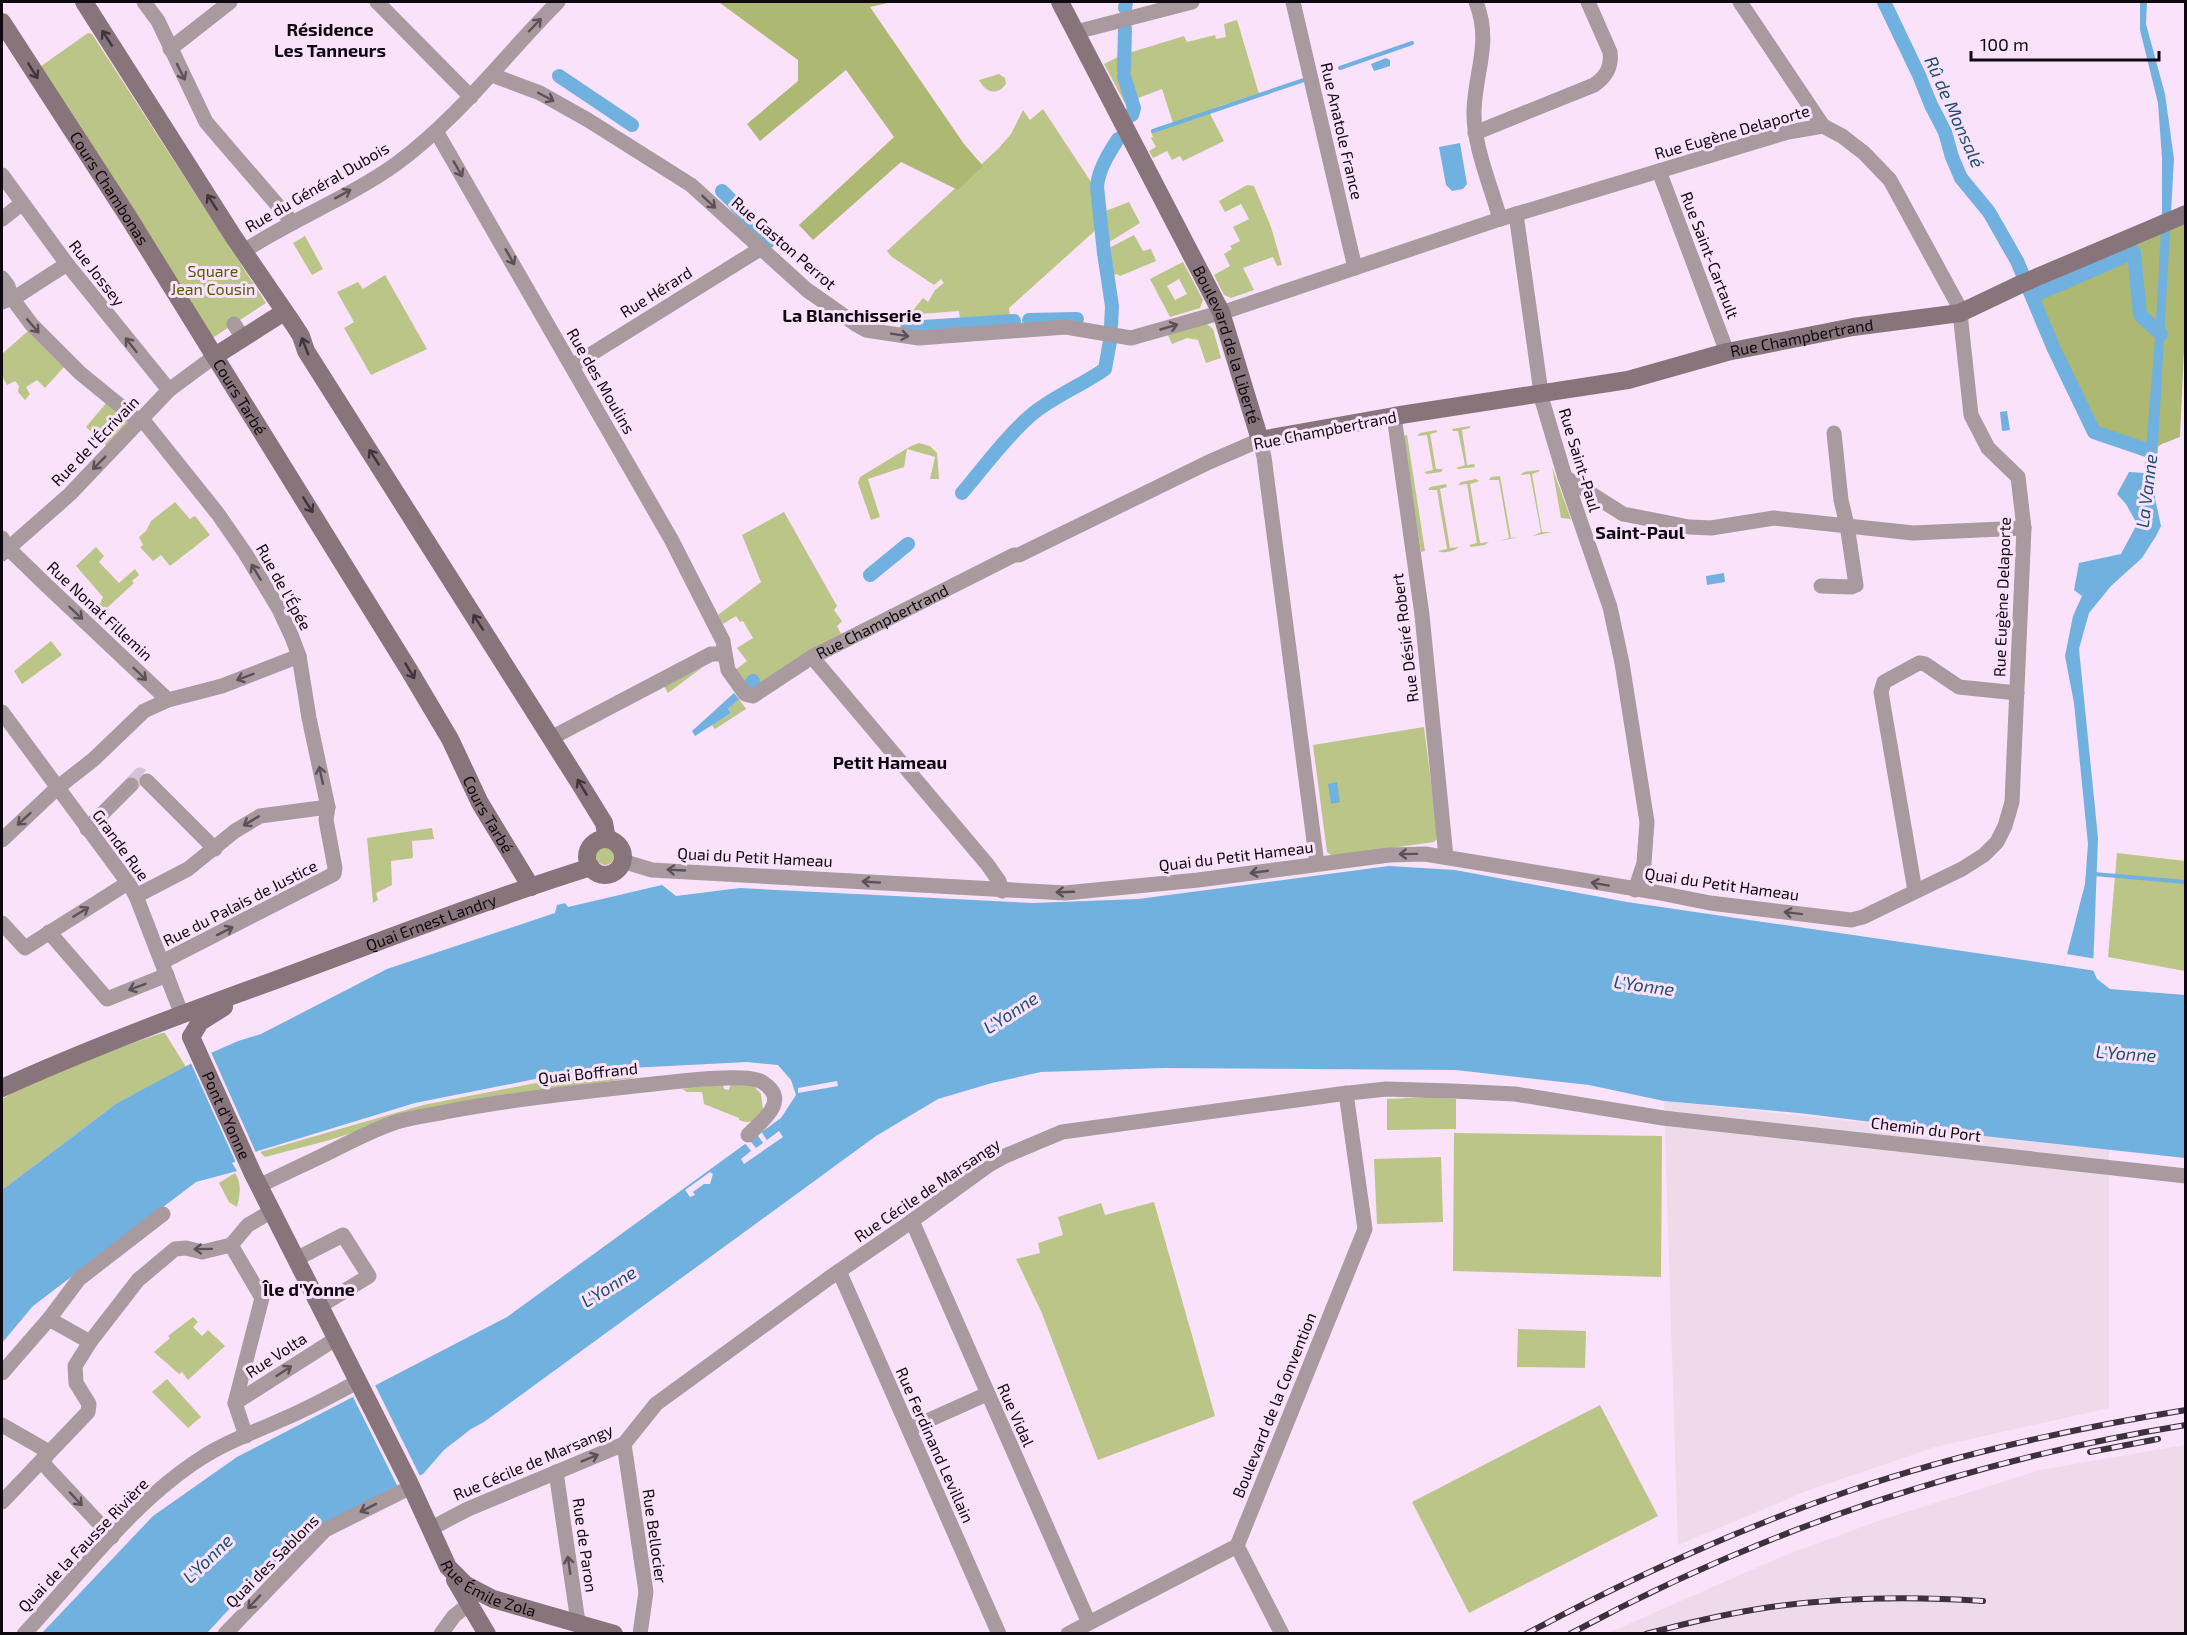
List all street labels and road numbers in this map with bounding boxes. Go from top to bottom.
street label: Rue Anatole France [1317,61,1367,201]
street label: Rue Eugène Delaporte [1652,100,1812,163]
street label: Cours Chambonas [66,128,153,248]
street label: Rue du Général Dubois [242,138,392,235]
street label: Rue Saint-Cartault [1678,189,1743,321]
street label: Rue Gaston Perrot [728,192,840,293]
street label: Rue Jossey [66,236,129,310]
street label: Rue Hérard [616,262,695,321]
street label: Boulevard de la Liberté [1190,262,1264,426]
street label: Rue Champbertrand [1728,314,1874,360]
street label: Rue des Moulins [563,324,639,437]
street label: Cours Tarbé [210,355,271,438]
street label: Rue de l'Écrivain [47,392,142,490]
street label: Rue Champbertrand [1252,406,1398,453]
street label: Rue Saint-Paul [1556,406,1605,514]
street label: Rue Eugène Delaporte [1989,517,2014,677]
street label: Rue de l'Épée [253,540,316,633]
street label: Rue Nonat Fillemin [44,557,157,664]
street label: Rue Désiré Robert [1387,572,1422,704]
street label: Rue Champbertrand [813,580,951,662]
street label: Cours Tarbé [459,772,518,856]
street label: Grande Rue [89,805,154,884]
street label: Quai du Petit Hameau [1158,837,1314,875]
street label: Quai du Petit Hameau [677,843,833,871]
street label: Rue du Palais de Justice [160,855,320,950]
street label: Quai du Petit Hameau [1644,863,1800,905]
street label: Quai Ernest Landry [363,889,499,955]
street label: Quai Boffrand [537,1058,639,1088]
street label: Pont d'Yonne [199,1068,255,1162]
street label: Chemin du Port [1870,1112,1982,1145]
street label: Rue Cécile de Marsangy [850,1133,1004,1245]
street label: Boulevard de la Convention [1228,1309,1319,1500]
street label: Rue Volta [242,1328,310,1381]
street label: Rue Ferdinand Levillain [893,1364,978,1526]
street label: Rue Vidal [994,1380,1039,1450]
street label: Rue Cécile de Marsangy [450,1419,616,1504]
street label: Quai de la Fausse Rivière [14,1474,152,1616]
street label: Rue Bellocier [639,1488,672,1585]
street label: Rue de Paron [569,1496,602,1593]
street label: Quai des Sablons [221,1510,323,1612]
street label: Rue Émile Zola [437,1557,538,1620]

